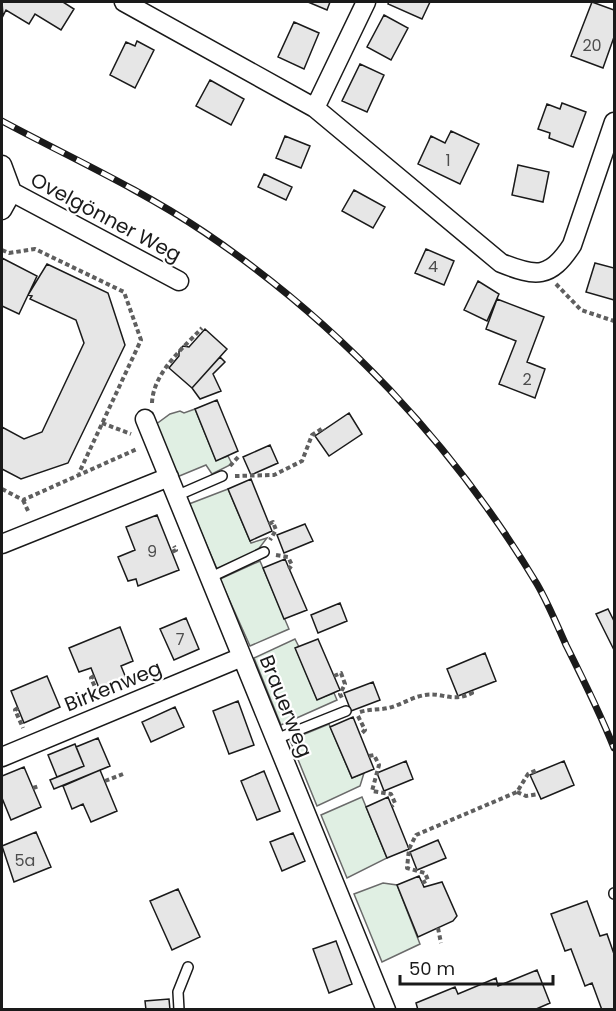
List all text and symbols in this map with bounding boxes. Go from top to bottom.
house number: 20 [582,34,602,57]
house number: 1 [445,149,451,172]
street label: Ovelgönner Weg [26,165,186,269]
house number: 4 [428,255,438,278]
house number: 2 [522,368,532,391]
house number: 9 [147,540,157,563]
house number: 7 [176,628,185,651]
street label: Brauerweg [253,651,319,761]
street label: Birkenweg [60,654,166,718]
house number: 5a [15,849,35,872]
scale bar [400,948,553,986]
text: 50 m [409,956,455,981]

